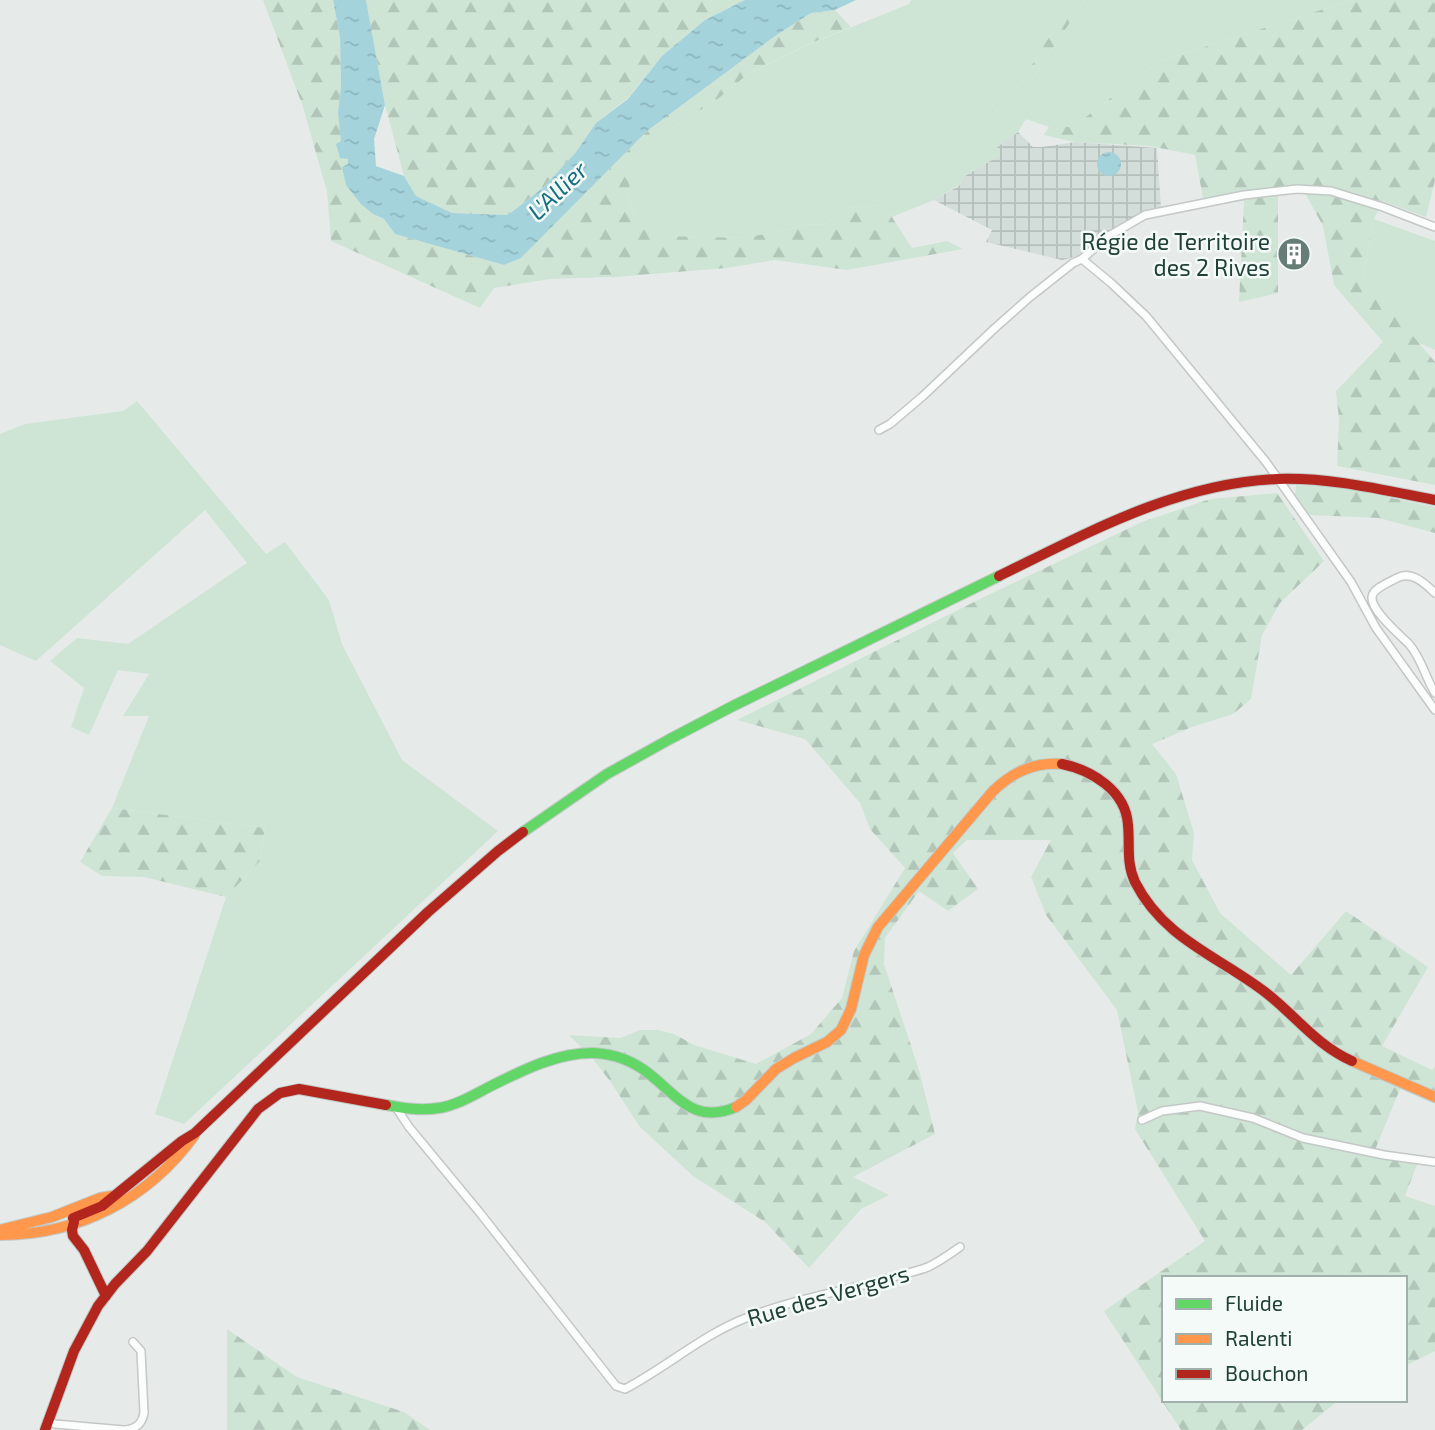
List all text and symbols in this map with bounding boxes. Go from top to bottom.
water label: L'Allier [521,154,593,225]
place label: Régie de Territoire des 2 Rives [1081,227,1270,281]
building icon: Régie de Territoire des 2 Rives [1275,235,1313,273]
street label: Rue des Vergers [744,1258,912,1332]
legend [1162,1276,1407,1402]
text: Fluide [1225,1290,1283,1315]
text: Ralenti [1225,1325,1292,1350]
text: Bouchon [1225,1360,1309,1385]

